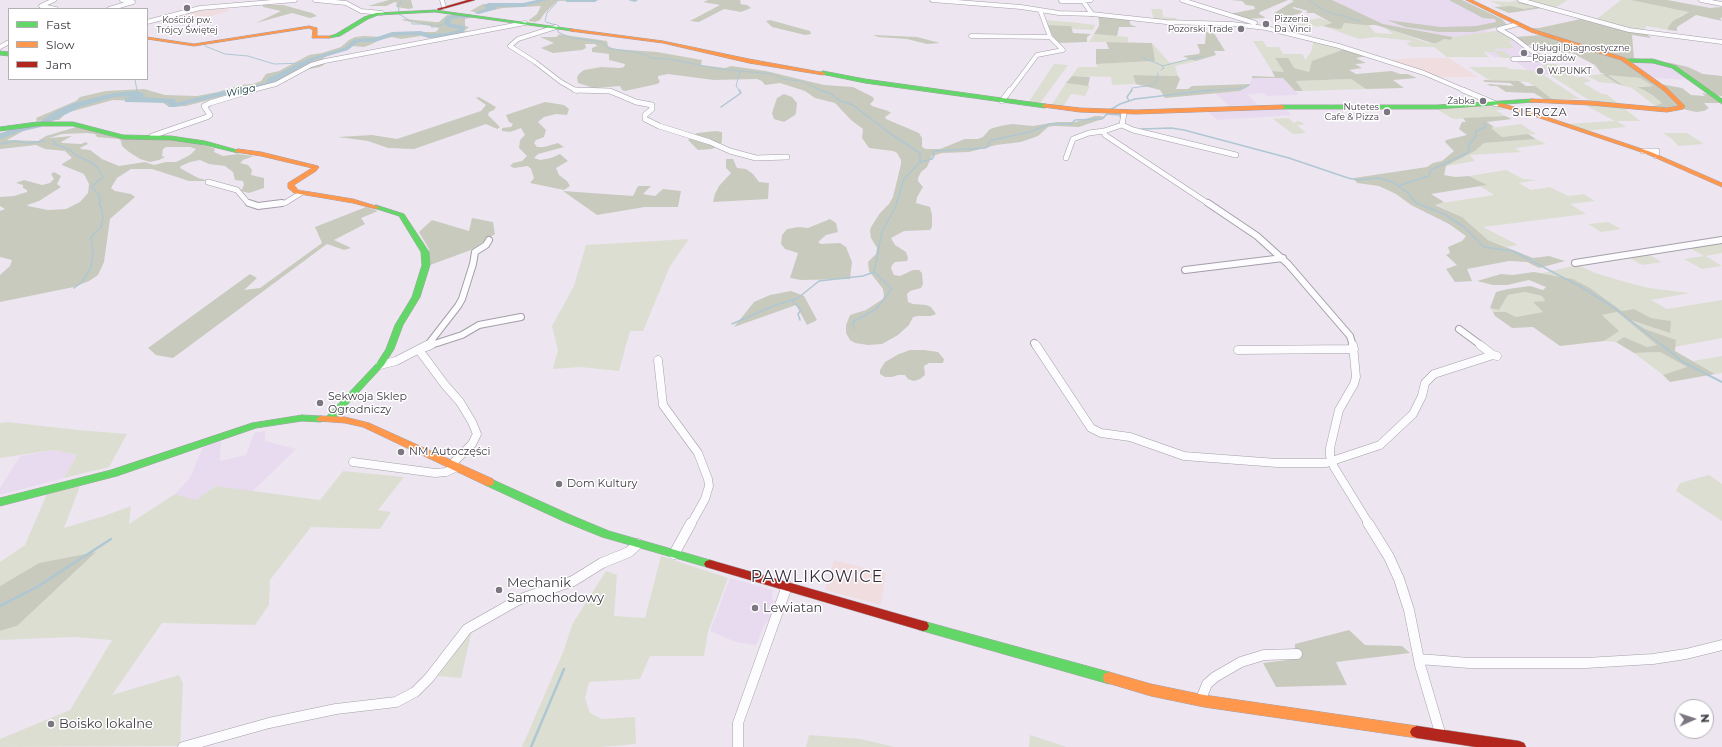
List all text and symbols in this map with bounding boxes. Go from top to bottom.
marker: Kościół pw. Trójcy Świętej [182,3,192,13]
legend [8,8,148,80]
place label: Pizzeria Da Vinci [1274,14,1311,35]
place label: Kościół pw. Trójcy Świętej [156,15,218,36]
text: Fast [46,17,71,32]
marker: Pizzeria Da Vinci [1261,19,1271,29]
place label: Pozorski Trade [1168,24,1233,34]
marker: Pozorski Trade [1236,24,1246,34]
text: Slow [46,37,75,52]
place label: Usługi Diagnostyczne Pojazdów [1532,43,1630,64]
marker: Usługi Diagnostyczne Pojazdów [1519,48,1529,58]
text: Jam [46,57,72,72]
marker: W.PUNKT [1535,66,1545,76]
place label: W.PUNKT [1548,66,1592,76]
water label: Wilga [225,82,257,100]
place label: Żabka [1447,96,1475,106]
marker: Żabka [1478,96,1488,106]
place label: Nutetes Cafe & Pizza [1325,102,1379,123]
district label: SIERCZA [1512,106,1568,120]
marker: Nutetes Cafe & Pizza [1382,107,1392,117]
place label: Sekwoja Sklep Ogrodniczy [328,390,407,416]
marker: Sekwoja Sklep Ogrodniczy [315,398,325,408]
place label: NM Autoczęści [409,445,490,459]
marker: NM Autoczęści [396,447,406,457]
place label: Dom Kultury [567,477,638,491]
marker: Dom Kultury [554,479,564,489]
district label: PAWLIKOWICE [751,567,883,587]
place label: Mechanik Samochodowy [507,575,604,606]
marker: Mechanik Samochodowy [494,585,504,595]
place label: Lewiatan [763,600,822,616]
marker: Lewiatan [750,603,760,613]
north arrow [1674,699,1714,739]
text: N [1698,714,1712,723]
place label: Boisko lokalne [59,716,153,732]
marker: Boisko lokalne [46,719,56,729]

